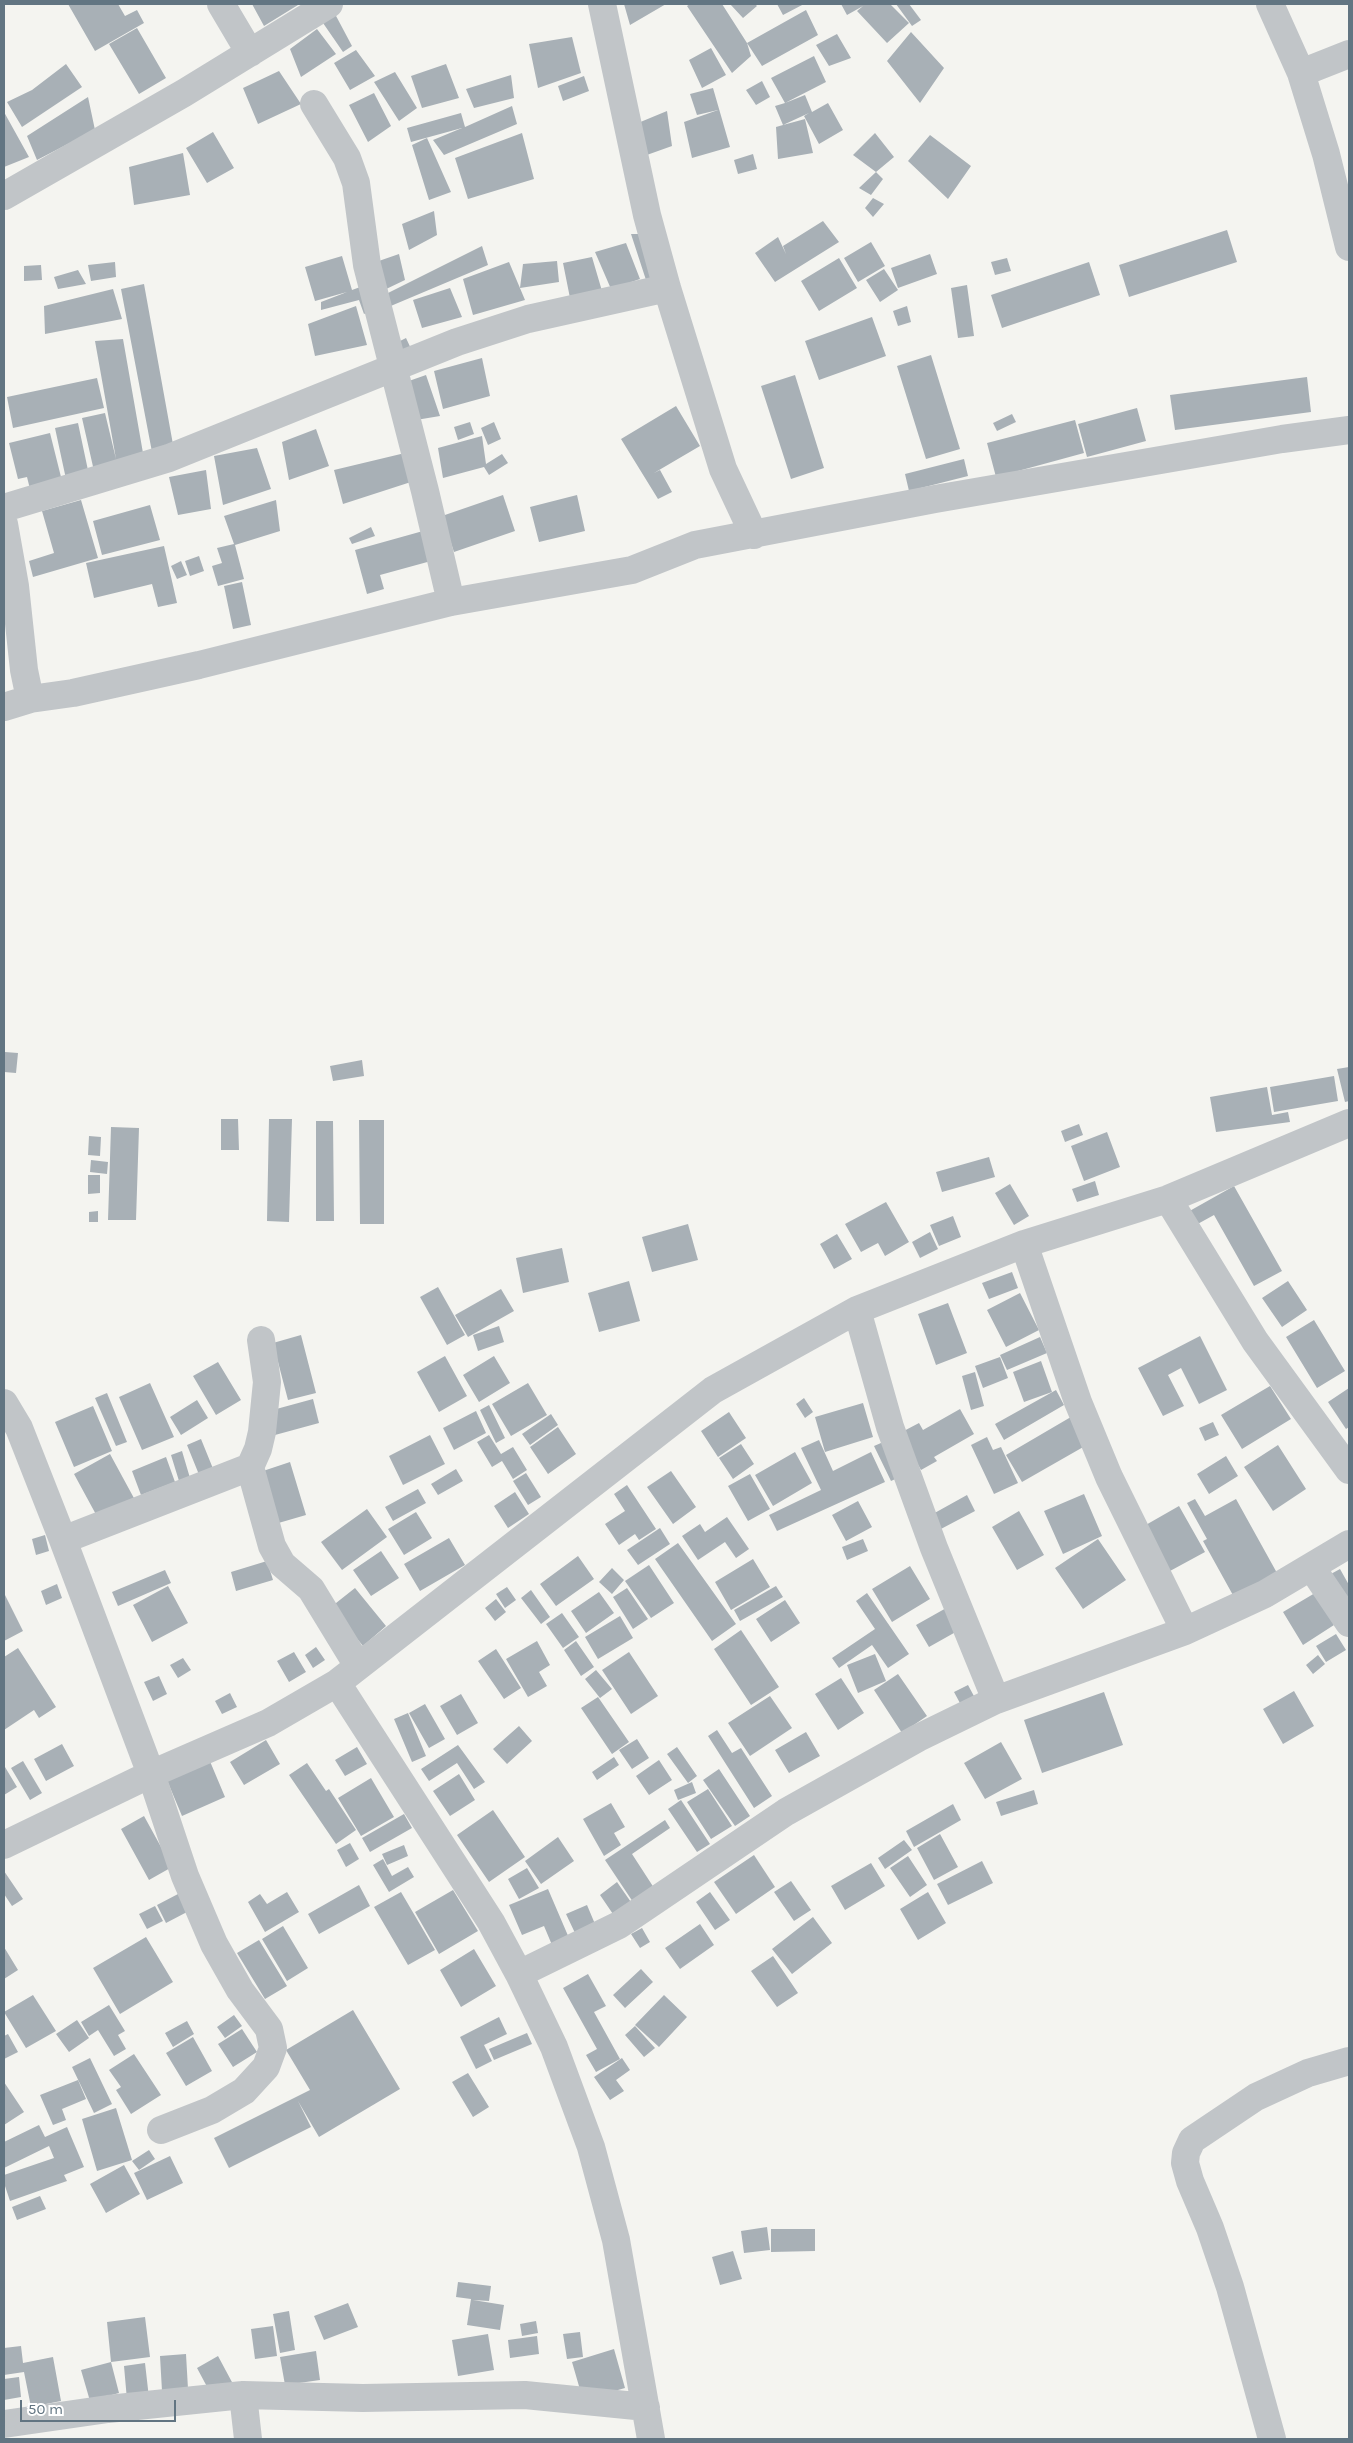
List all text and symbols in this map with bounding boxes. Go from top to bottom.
scale bar [22,2390,179,2422]
text: 50 m [28,2400,63,2418]

